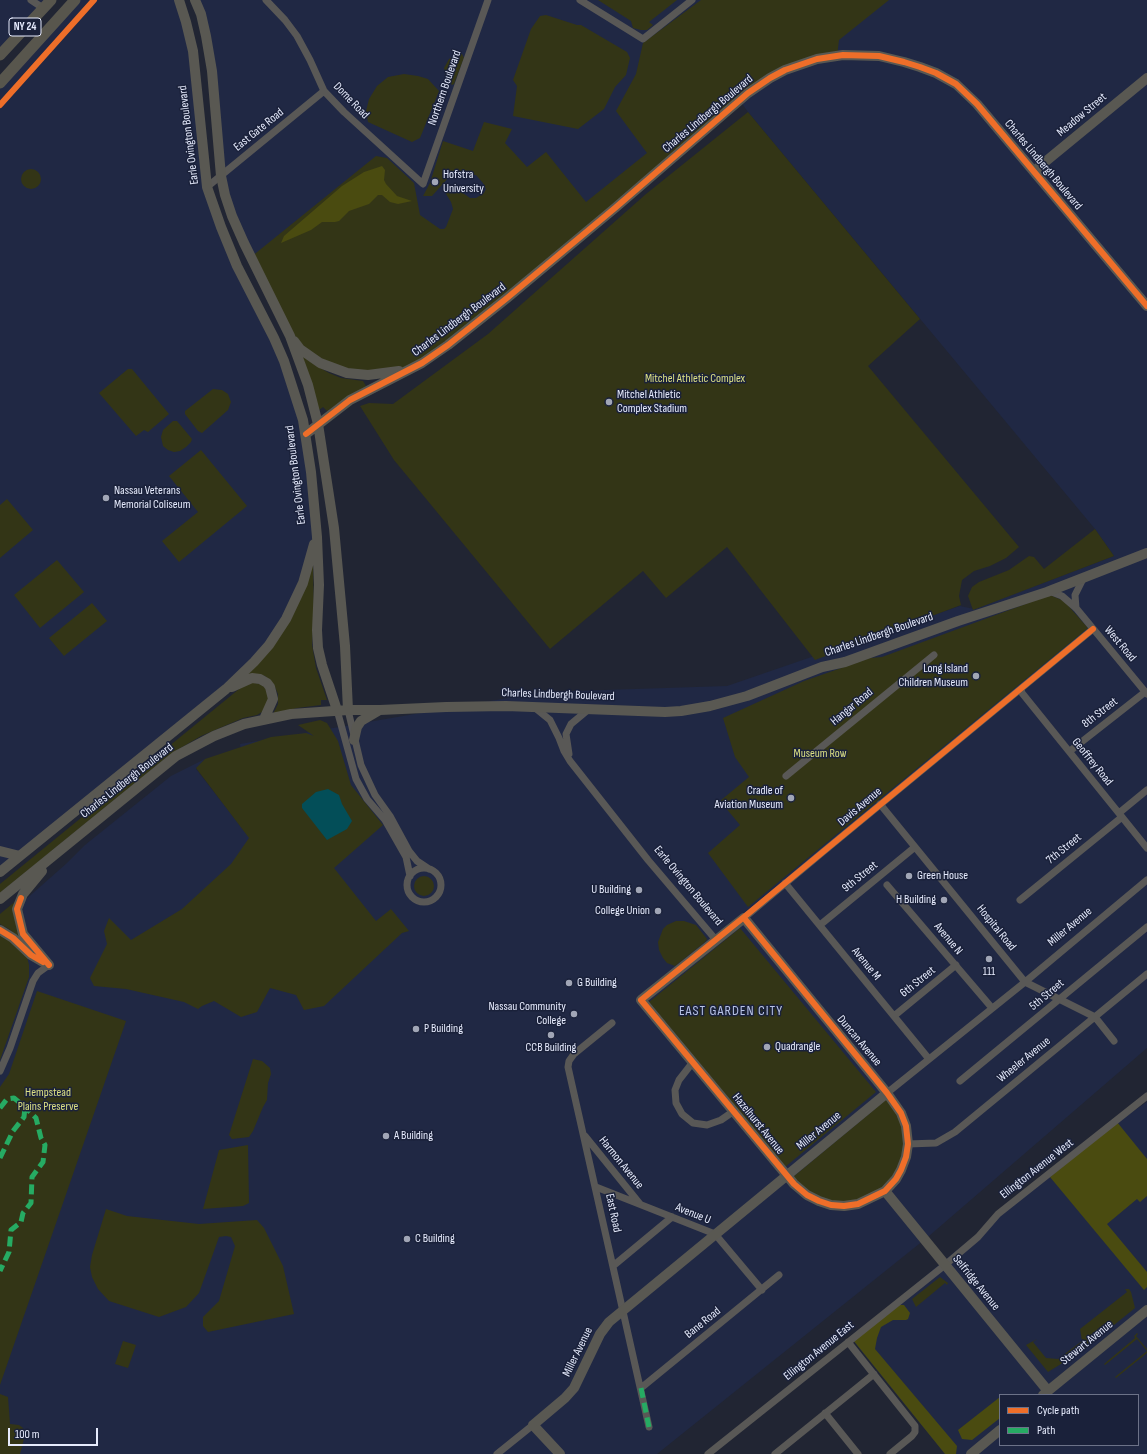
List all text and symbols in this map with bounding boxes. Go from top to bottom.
road number: NY 24 [9,18,41,36]
street label: Northern Boulevard [425,49,465,127]
street label: Charles Lindbergh Boulevard [660,72,756,156]
street label: Dome Road [330,80,372,122]
street label: Earle Ovington Boulevard [176,85,202,185]
street label: Meadow Street [1054,90,1110,140]
street label: East Gate Road [231,105,287,155]
street label: Charles Lindbergh Boulevard [1001,117,1085,213]
place label: Hofstra University [443,168,484,196]
marker: Hofstra University [430,177,440,187]
street label: Charles Lindbergh Boulevard [409,280,509,360]
park label: Mitchel Athletic Complex [645,372,745,386]
place label: Mitchel Athletic Complex Stadium [617,388,687,416]
marker: Mitchel Athletic Complex Stadium [604,397,614,407]
street label: Earle Ovington Boulevard [283,425,309,525]
place label: Nassau Veterans Memorial Coliseum [114,484,190,512]
marker: Nassau Veterans Memorial Coliseum [101,493,111,503]
street label: Charles Lindbergh Boulevard [823,610,935,660]
street label: West Road [1101,623,1139,665]
place label: Long Island Children Museum [898,662,968,690]
marker: Long Island Children Museum [971,671,981,681]
street label: Hangar Road [828,685,876,729]
street label: Charles Lindbergh Boulevard [501,686,615,704]
street label: 8th Street [1079,695,1121,731]
street label: Geoffrey Road [1068,735,1116,789]
street label: Charles Lindbergh Boulevard [78,740,176,822]
park label: Museum Row [794,747,846,761]
place label: Cradle of Aviation Museum [715,784,783,812]
street label: Davis Avenue [835,785,885,829]
marker: Cradle of Aviation Museum [786,793,796,803]
street label: 7th Street [1044,831,1084,867]
street label: Earle Ovington Boulevard [650,843,726,929]
street label: 9th Street [839,858,881,896]
place label: Green House [917,869,968,883]
marker: Green House [904,871,914,881]
place label: U Building [591,883,631,897]
marker: U Building [634,885,644,895]
place label: H Building [896,893,936,907]
marker: H Building [939,895,949,905]
street label: Hospital Road [973,902,1019,954]
place label: College Union [595,904,650,918]
street label: Miller Avenue [1045,904,1095,950]
marker: College Union [653,906,663,916]
street label: Avenue N [930,920,966,958]
street label: Avenue M [848,945,884,983]
marker: 111 [984,954,994,964]
street label: 6th Street [897,963,939,1001]
place label: 111 [983,965,995,979]
place label: G Building [577,976,617,990]
street label: 5th Street [1027,976,1067,1014]
marker: G Building [564,978,574,988]
place label: Nassau Community College [488,1000,566,1028]
district label: EAST GARDEN CITY [679,1003,783,1019]
marker: Nassau Community College [569,1009,579,1019]
street label: Duncan Avenue [834,1013,884,1069]
place label: P Building [424,1022,463,1036]
marker: P Building [411,1024,421,1034]
marker: CCB Building [546,1030,556,1040]
street label: Wheeler Avenue [994,1034,1054,1086]
place label: Quadrangle [775,1040,820,1054]
place label: CCB Building [526,1041,576,1055]
marker: Quadrangle [762,1042,772,1052]
park label: Hempstead Plains Preserve [18,1086,78,1114]
street label: Hazelhurst Avenue [729,1091,787,1157]
street label: Miller Avenue [794,1109,844,1153]
place label: A Building [394,1129,433,1143]
marker: A Building [381,1131,391,1141]
street label: Harmon Avenue [596,1134,646,1192]
street label: Ellington Avenue West [997,1136,1077,1202]
street label: East Road [602,1192,624,1234]
street label: Avenue U [673,1200,713,1228]
place label: C Building [415,1232,455,1246]
marker: C Building [402,1234,412,1244]
street label: Selfridge Avenue [949,1252,1003,1314]
street label: Bane Road [682,1304,724,1342]
street label: Ellington Avenue East [781,1318,857,1384]
street label: Stewart Avenue [1058,1318,1116,1368]
street label: Miller Avenue [560,1325,596,1379]
legend [999,1394,1139,1446]
text: Cycle path [1037,1403,1079,1418]
scale bar [10,1420,100,1446]
text: Path [1037,1423,1055,1438]
text: 100 m [15,1427,40,1442]

